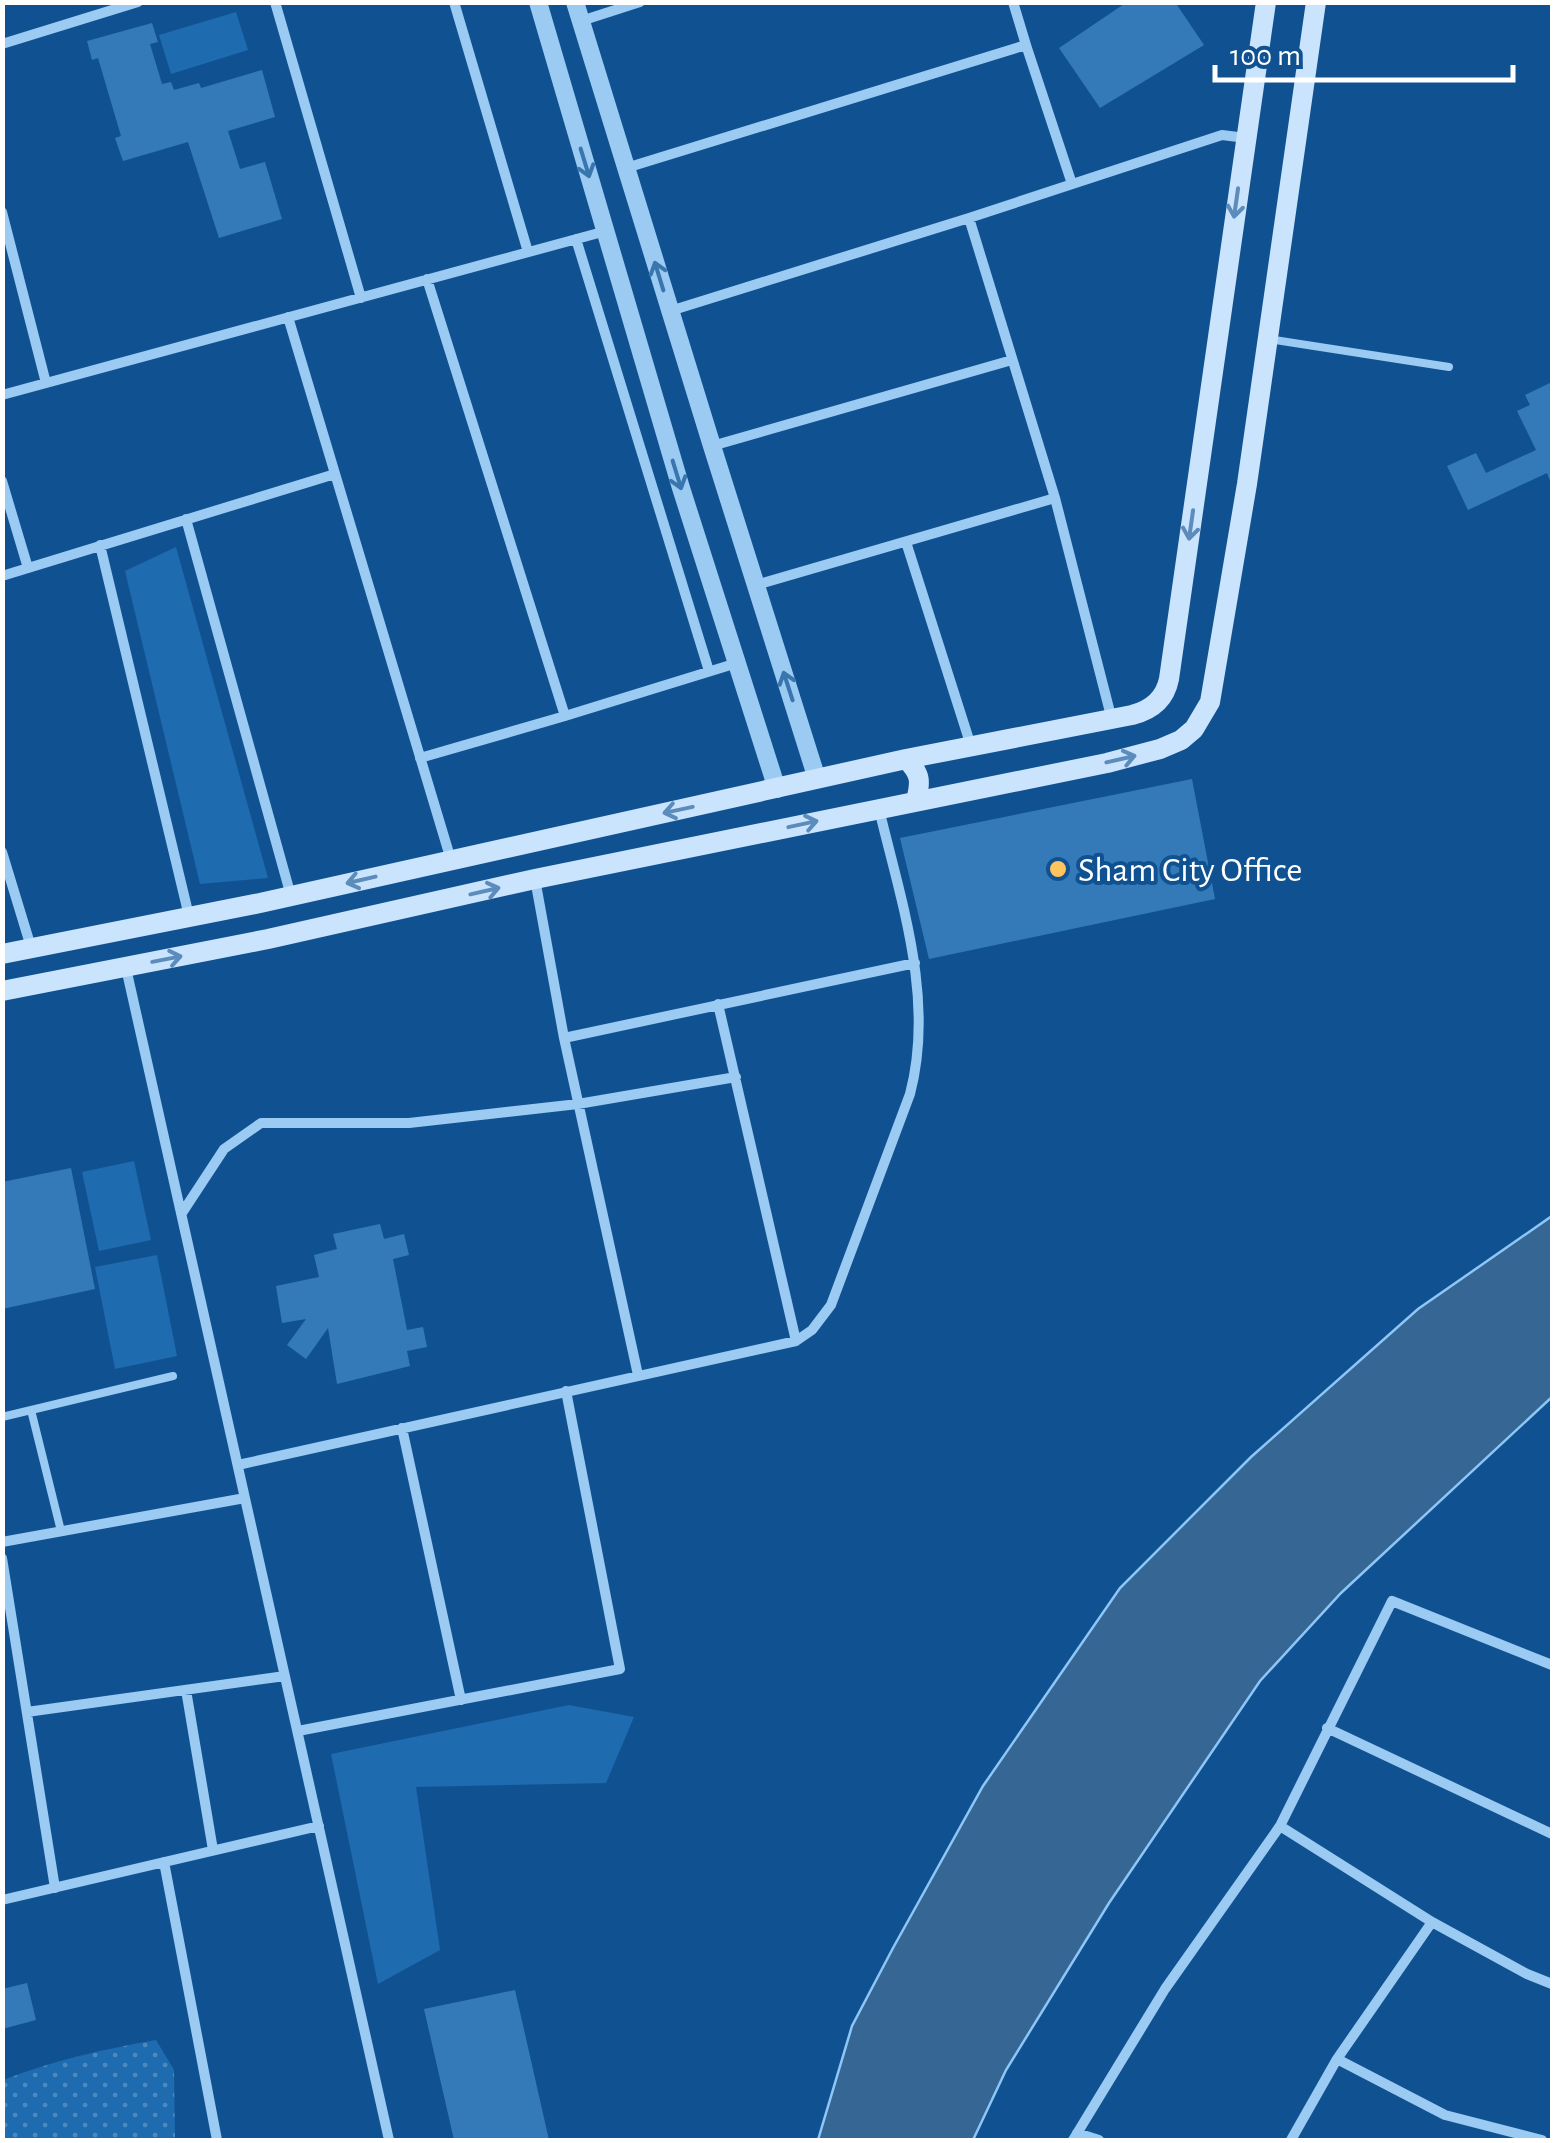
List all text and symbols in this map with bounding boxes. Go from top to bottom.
scale bar [1215,20,1512,82]
text: 100 m [1230,41,1301,71]
one-way arrow [577,147,595,178]
one-way arrow [1227,186,1245,219]
one-way arrow [649,261,667,292]
one-way arrow [669,459,687,490]
one-way arrow [1181,508,1199,540]
one-way arrow [778,671,796,702]
one-way arrow [1104,749,1136,767]
one-way arrow [663,802,695,821]
one-way arrow [786,814,818,833]
place label: Sham City Office [1078,853,1302,888]
marker: Sham City Office [1047,858,1069,880]
one-way arrow [346,872,378,890]
one-way arrow [468,880,500,899]
one-way arrow [150,948,182,967]

